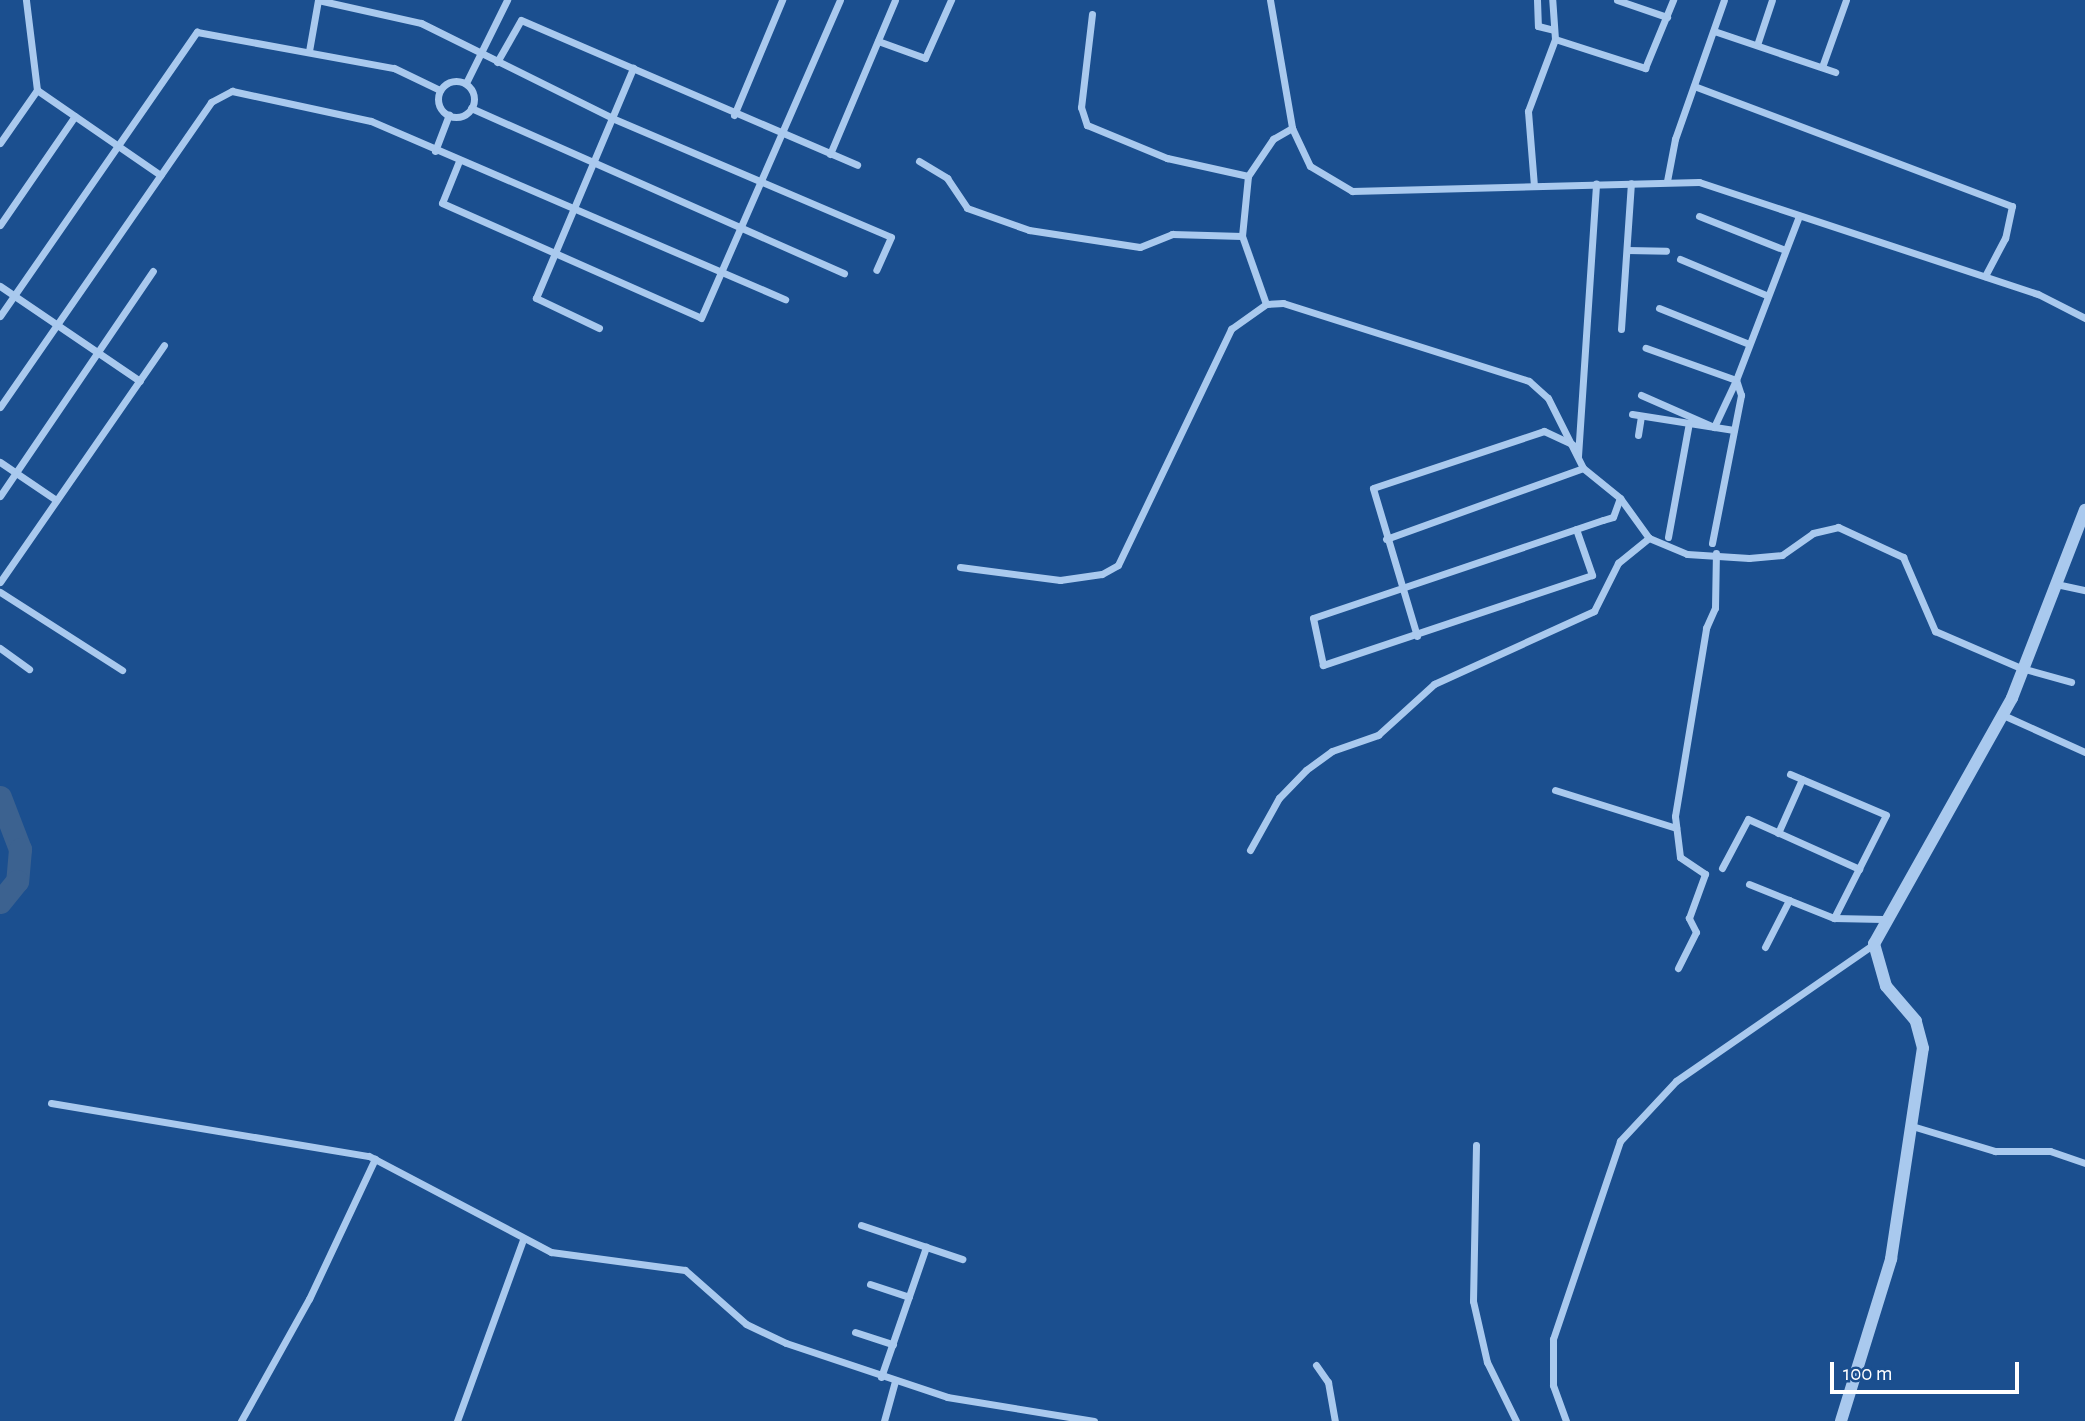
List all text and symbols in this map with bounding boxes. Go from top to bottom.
scale bar [1833,1348,2022,1392]
text: 100 m [1843,1363,1893,1384]

